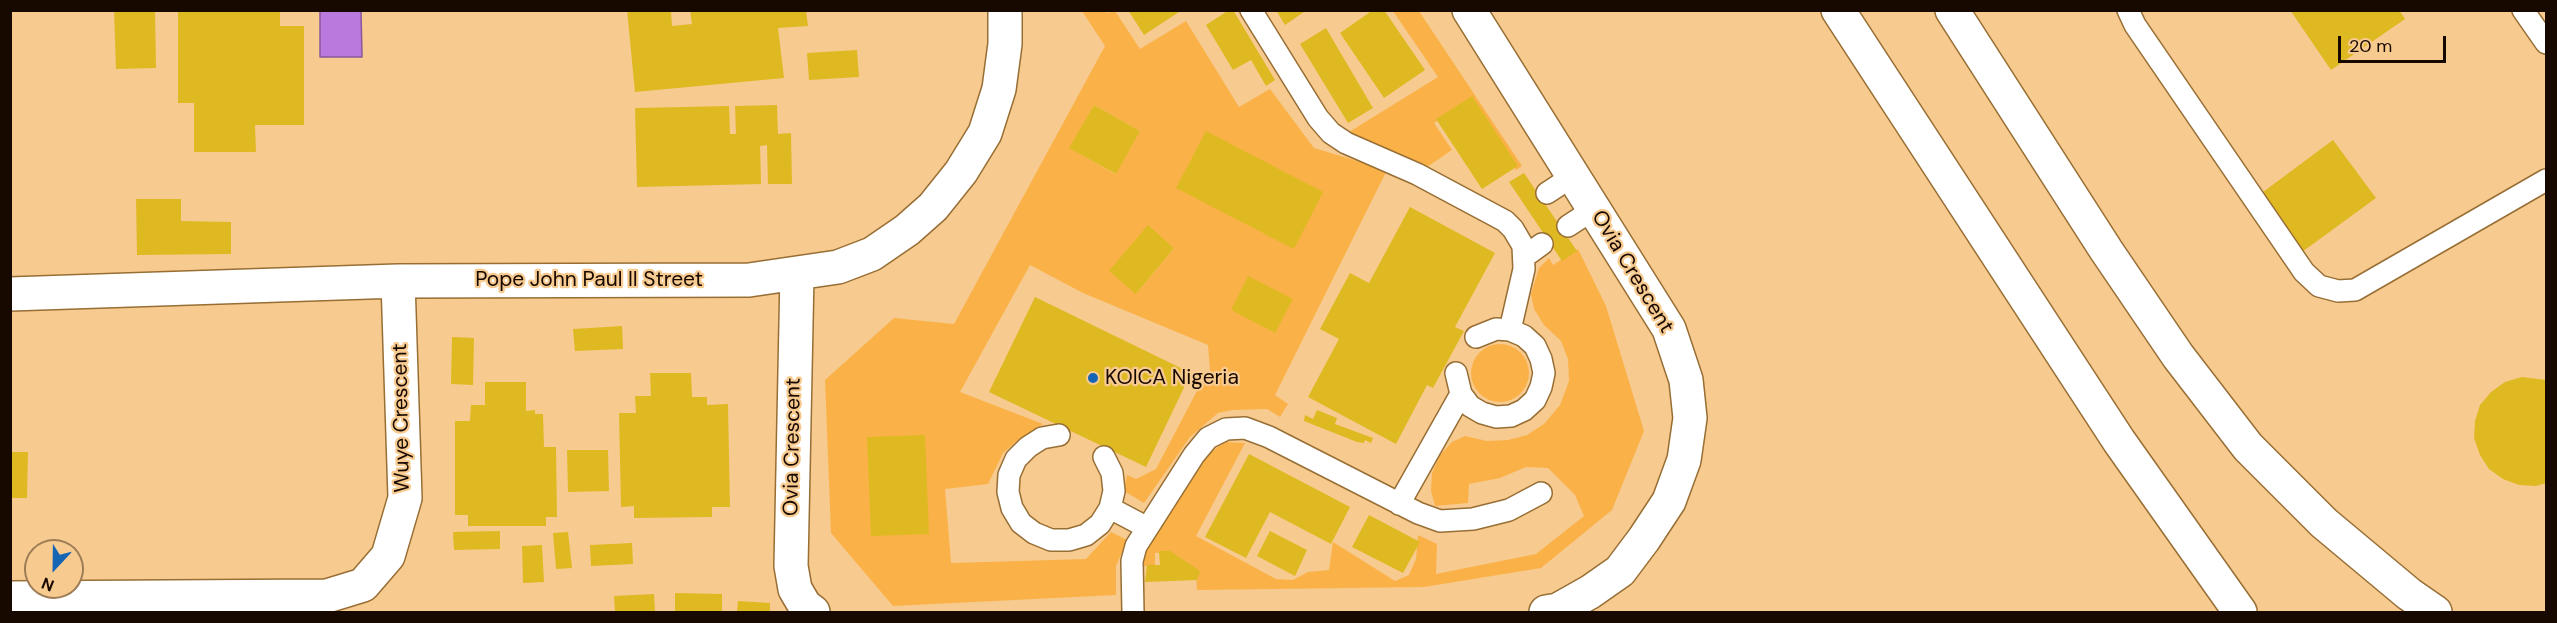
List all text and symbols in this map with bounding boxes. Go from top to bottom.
scale bar [2341,24,2449,62]
text: 20 m [2349,34,2392,58]
street label: Ovia Crescent [1586,206,1678,338]
street label: Pope John Paul II Street [475,267,703,293]
street label: Wuye Crescent [388,343,416,493]
place label: KOICA Nigeria [1105,365,1239,391]
marker: KOICA Nigeria [1086,371,1100,385]
street label: Ovia Crescent [779,378,807,516]
north arrow [24,539,84,599]
text: N [38,572,57,596]

